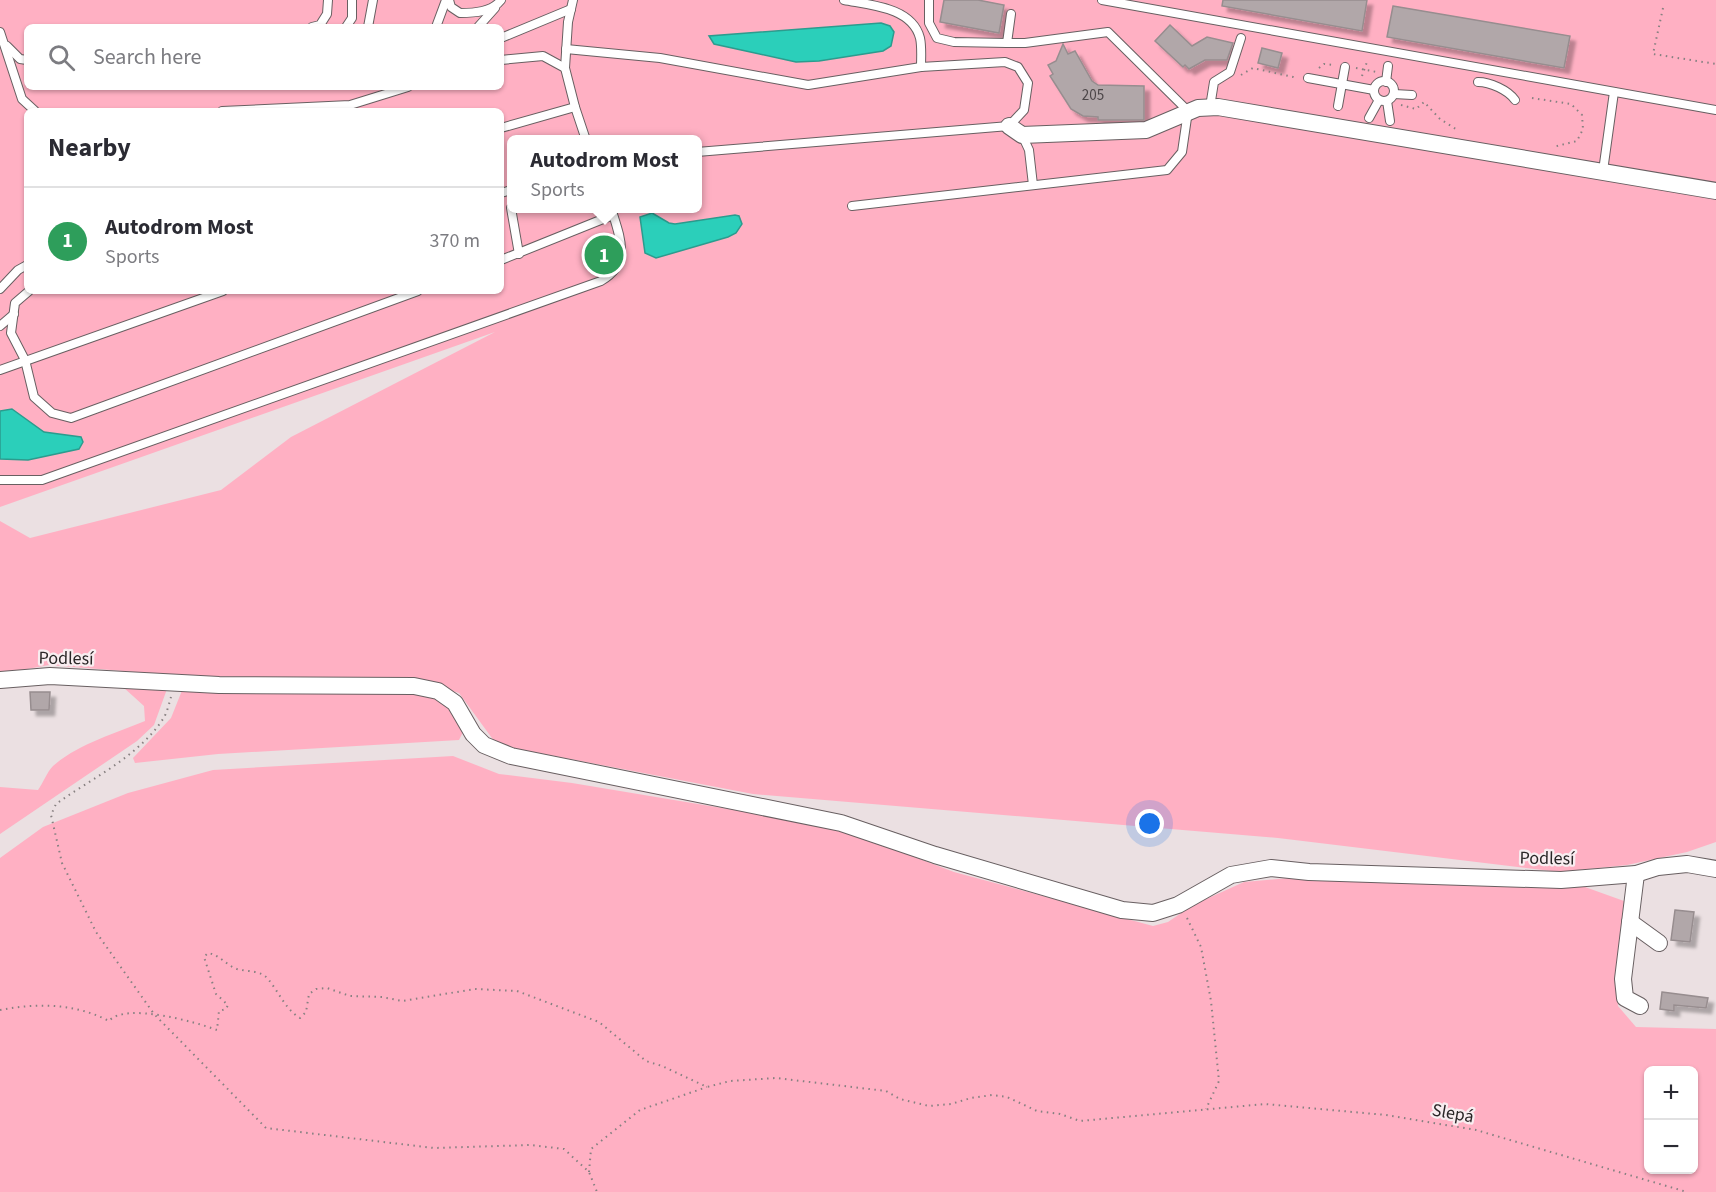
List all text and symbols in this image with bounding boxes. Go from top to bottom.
search box [24,24,504,90]
icon: search [45,41,78,74]
text: Search here [93,41,201,73]
house number: 205 [1082,85,1104,106]
text: Nearby [48,129,131,166]
popup [507,135,702,213]
text: Autodrom Most [530,144,679,176]
text: Sports [530,176,585,204]
text: Autodrom Most [105,211,254,243]
text: 1 [62,227,73,255]
text: 370 m [430,227,480,255]
pin: 1 [584,232,624,278]
text: Sports [105,243,160,271]
street label: Podlesí [38,646,94,671]
your location [1135,809,1164,838]
street label: Podlesí [1519,846,1575,871]
map controls [1644,1066,1698,1174]
button: + [1644,1066,1698,1120]
street label: Slepá [1430,1098,1476,1129]
button: − [1644,1120,1698,1174]

